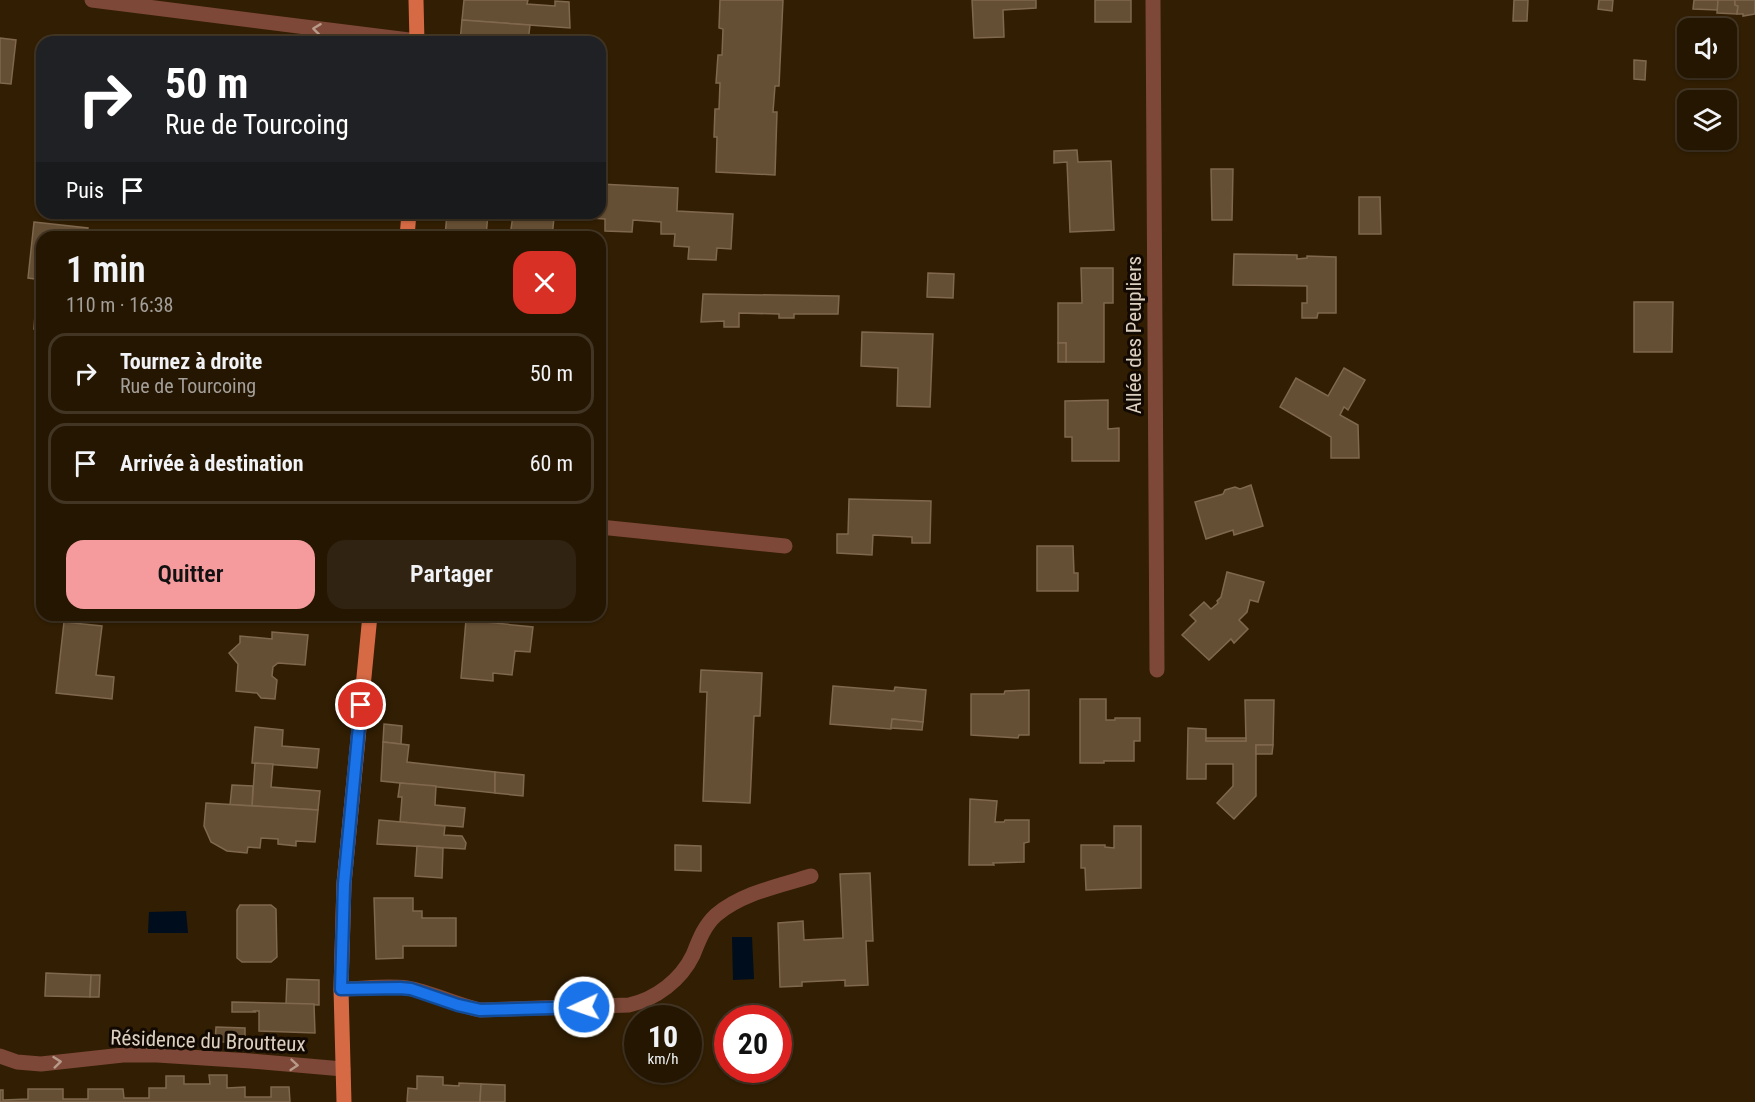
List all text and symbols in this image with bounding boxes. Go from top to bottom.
map controls [1677,18,1737,150]
button: sound [1677,18,1737,78]
one-way arrow [313,23,322,35]
text: 50 m [165,59,248,108]
icon: right [66,60,144,138]
button: layers [1677,90,1737,150]
text: Rue de Tourcoing [165,109,349,141]
icon: arrive [116,174,149,207]
text: Puis [66,178,104,203]
text: 1 min [66,249,146,291]
button: close [513,251,576,314]
street label: Allée des Peupliers [1122,256,1146,414]
text: 110 m · 16:38 [66,293,173,317]
text: Tournez à droite [120,349,262,374]
icon: right [69,357,102,390]
text: 50 m [530,361,573,386]
text: Rue de Tourcoing [120,374,256,398]
icon: arrive [69,447,102,480]
text: Arrivée à destination [120,451,304,476]
text: 60 m [530,451,573,476]
button: Quitter [66,540,315,609]
button: Partager [327,540,576,609]
pin [335,679,386,730]
icon: arrive [344,688,377,721]
position arrow [552,975,616,1039]
speed limit sign: 20 [714,1005,792,1083]
text: 10 [648,1019,678,1054]
street label: Résidence du Broutteux [110,1026,306,1056]
text: km/h [648,1050,678,1068]
one-way arrow [53,1056,62,1069]
one-way arrow [289,1058,298,1071]

